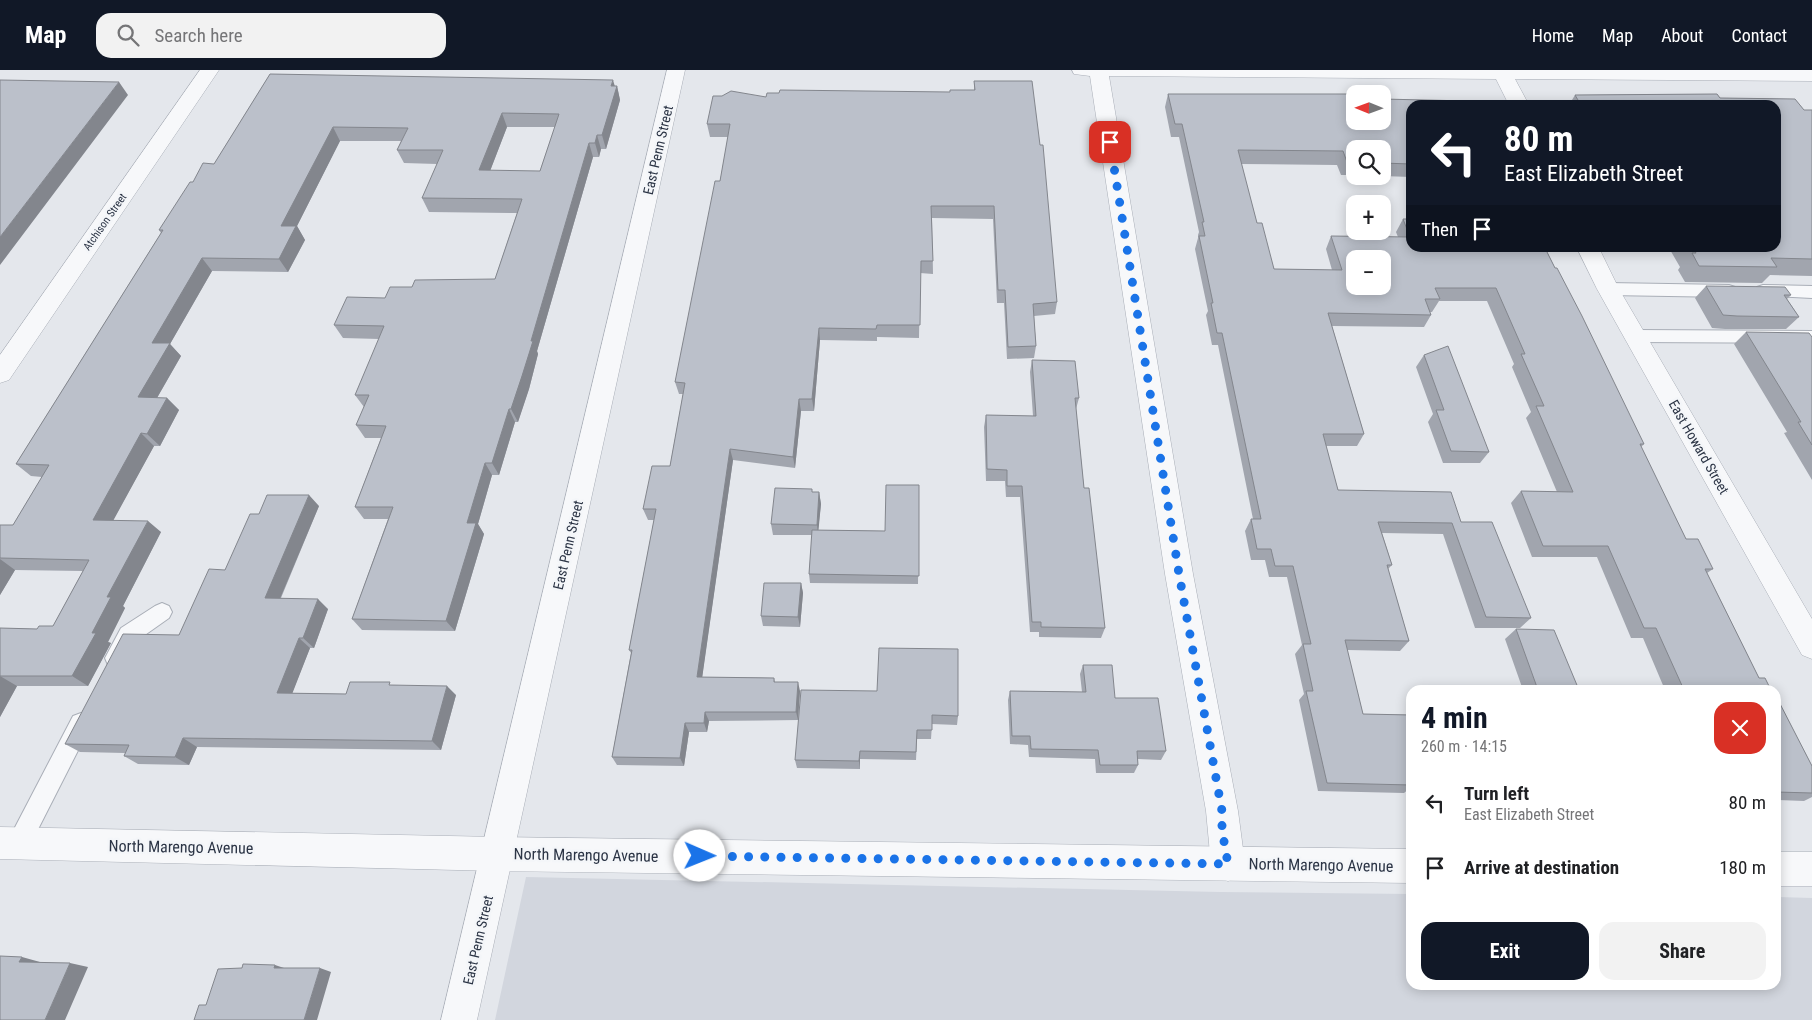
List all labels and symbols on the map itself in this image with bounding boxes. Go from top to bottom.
north arrow [1346,85,1391,130]
street label: East Penn Street [640,104,676,196]
pin [1089,121,1131,163]
street label: Atchison Street [81,191,129,253]
street label: East Howard Street [1666,397,1732,497]
street label: East Penn Street [550,499,586,591]
position arrow [673,829,725,881]
street label: North Marengo Avenue [108,836,254,858]
street label: North Marengo Avenue [513,844,659,866]
street label: North Marengo Avenue [1248,854,1394,876]
street label: East Penn Street [460,894,496,986]

